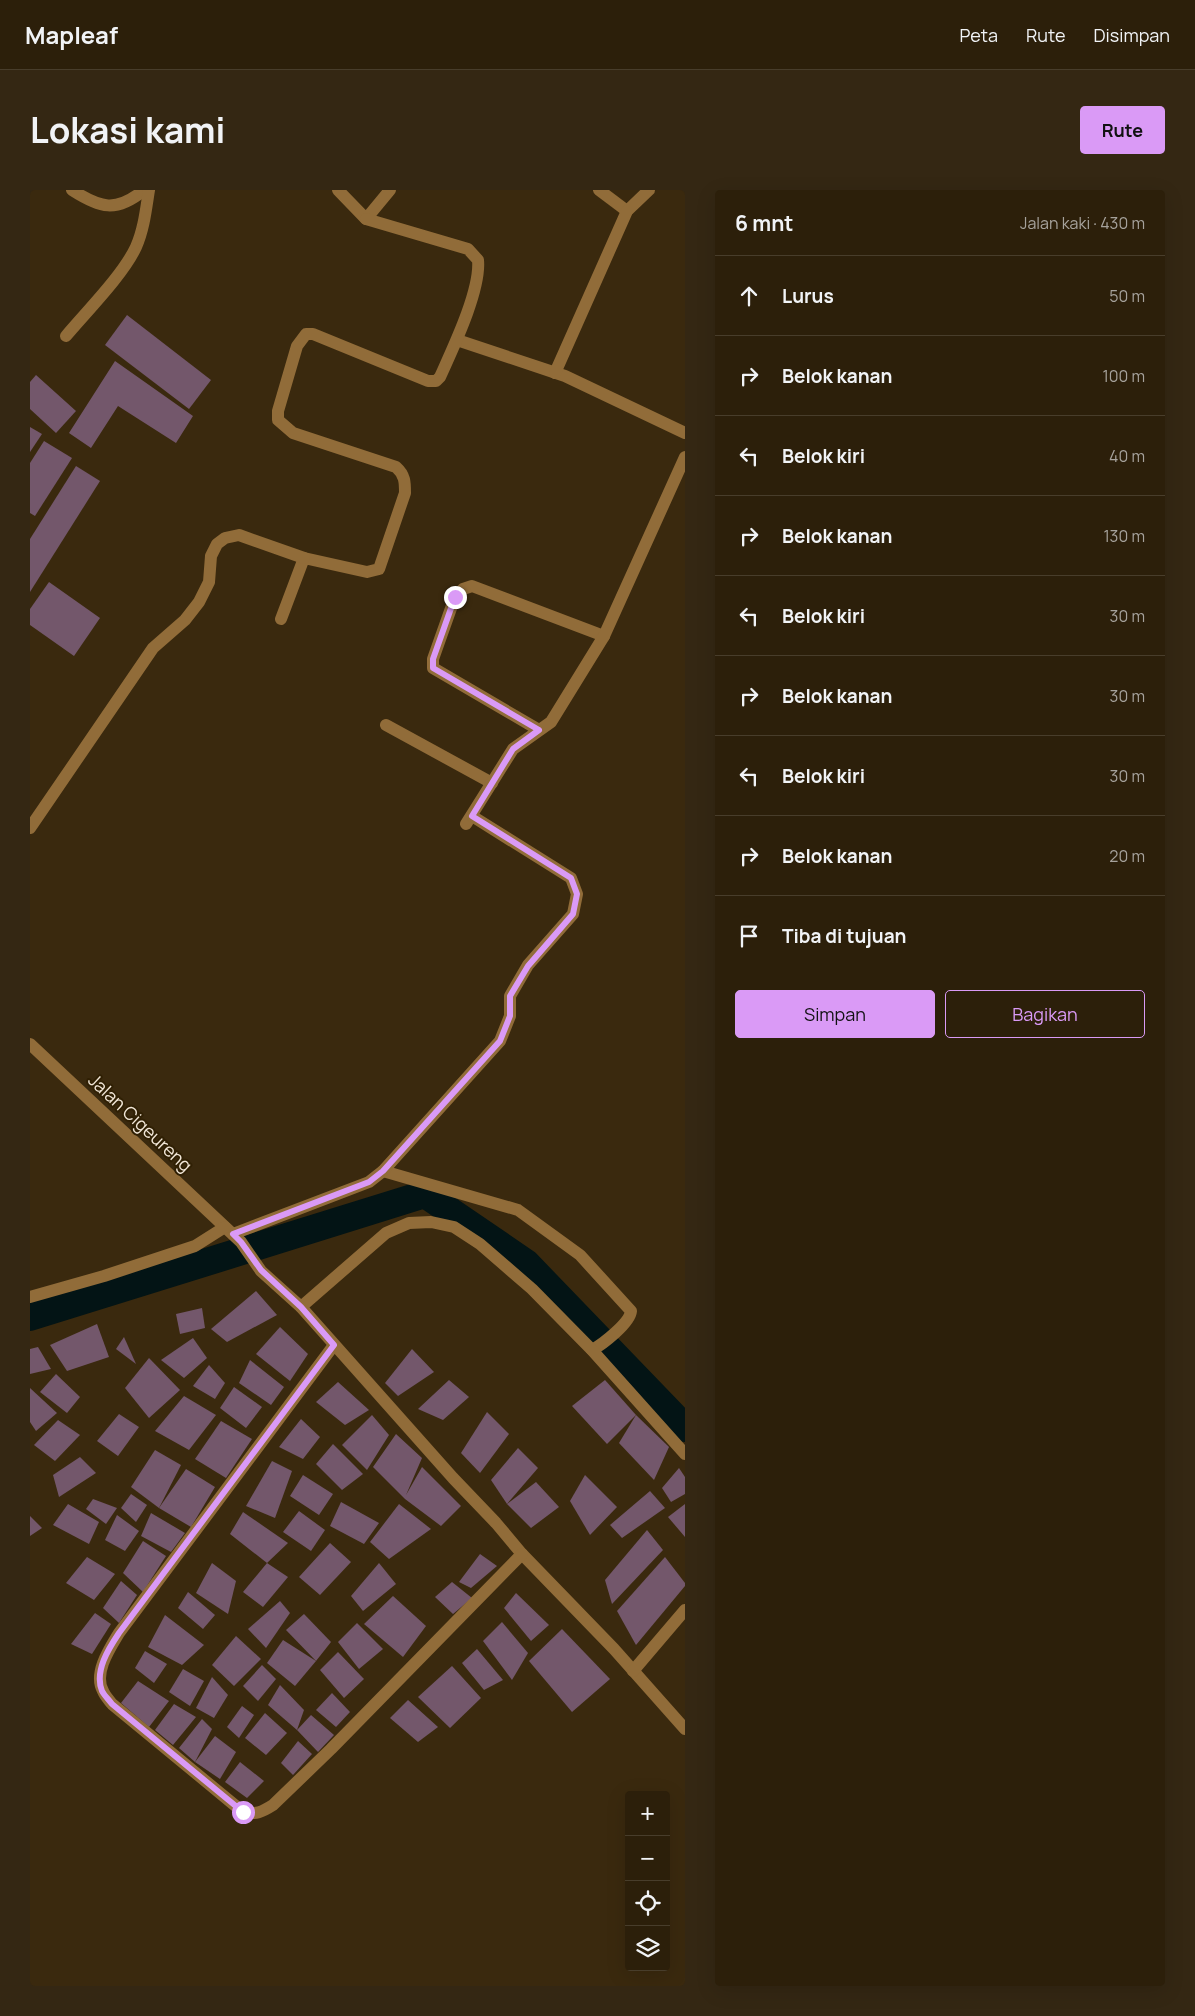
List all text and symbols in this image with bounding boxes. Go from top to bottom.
text: Mapleaf [25,18,118,51]
text: Peta [959,23,998,47]
text: Rute [1026,23,1065,47]
text: Disimpan [1093,23,1170,47]
text: Lokasi kami [30,106,225,154]
button: Rute [1080,106,1165,154]
text: 6 mnt [735,209,793,237]
text: Jalan kaki · 430 m [1020,212,1145,234]
icon: ahead [735,282,763,310]
text: Lurus [782,283,834,309]
text: 50 m [1109,285,1145,307]
icon: right [735,362,763,390]
text: Belok kanan [782,363,892,389]
text: 100 m [1102,365,1145,387]
icon: left [735,442,763,470]
text: Belok kiri [782,443,865,469]
text: 40 m [1109,445,1145,467]
icon: right [735,522,763,550]
text: Belok kanan [782,523,892,549]
text: 130 m [1103,525,1145,547]
route end [444,586,467,609]
icon: left [735,602,763,630]
text: Belok kiri [782,603,865,629]
text: 30 m [1110,605,1145,627]
icon: right [735,682,763,710]
text: Belok kanan [782,683,892,709]
text: 30 m [1110,685,1145,707]
icon: left [735,762,763,790]
text: Belok kiri [782,763,865,789]
text: 30 m [1110,765,1145,787]
icon: right [735,842,763,870]
text: Belok kanan [782,843,892,869]
text: 20 m [1109,845,1145,867]
icon: arrive [735,922,763,950]
text: Tiba di tujuan [782,923,906,949]
button: Simpan [735,990,935,1038]
button: Bagikan [945,990,1145,1038]
street label: Jalan Cigeureng [84,1068,198,1177]
map controls [625,1791,670,1971]
button: + [625,1791,670,1836]
route start [232,1801,255,1824]
button: − [625,1836,670,1881]
button: locate [625,1881,670,1926]
button: layers [625,1926,670,1971]

